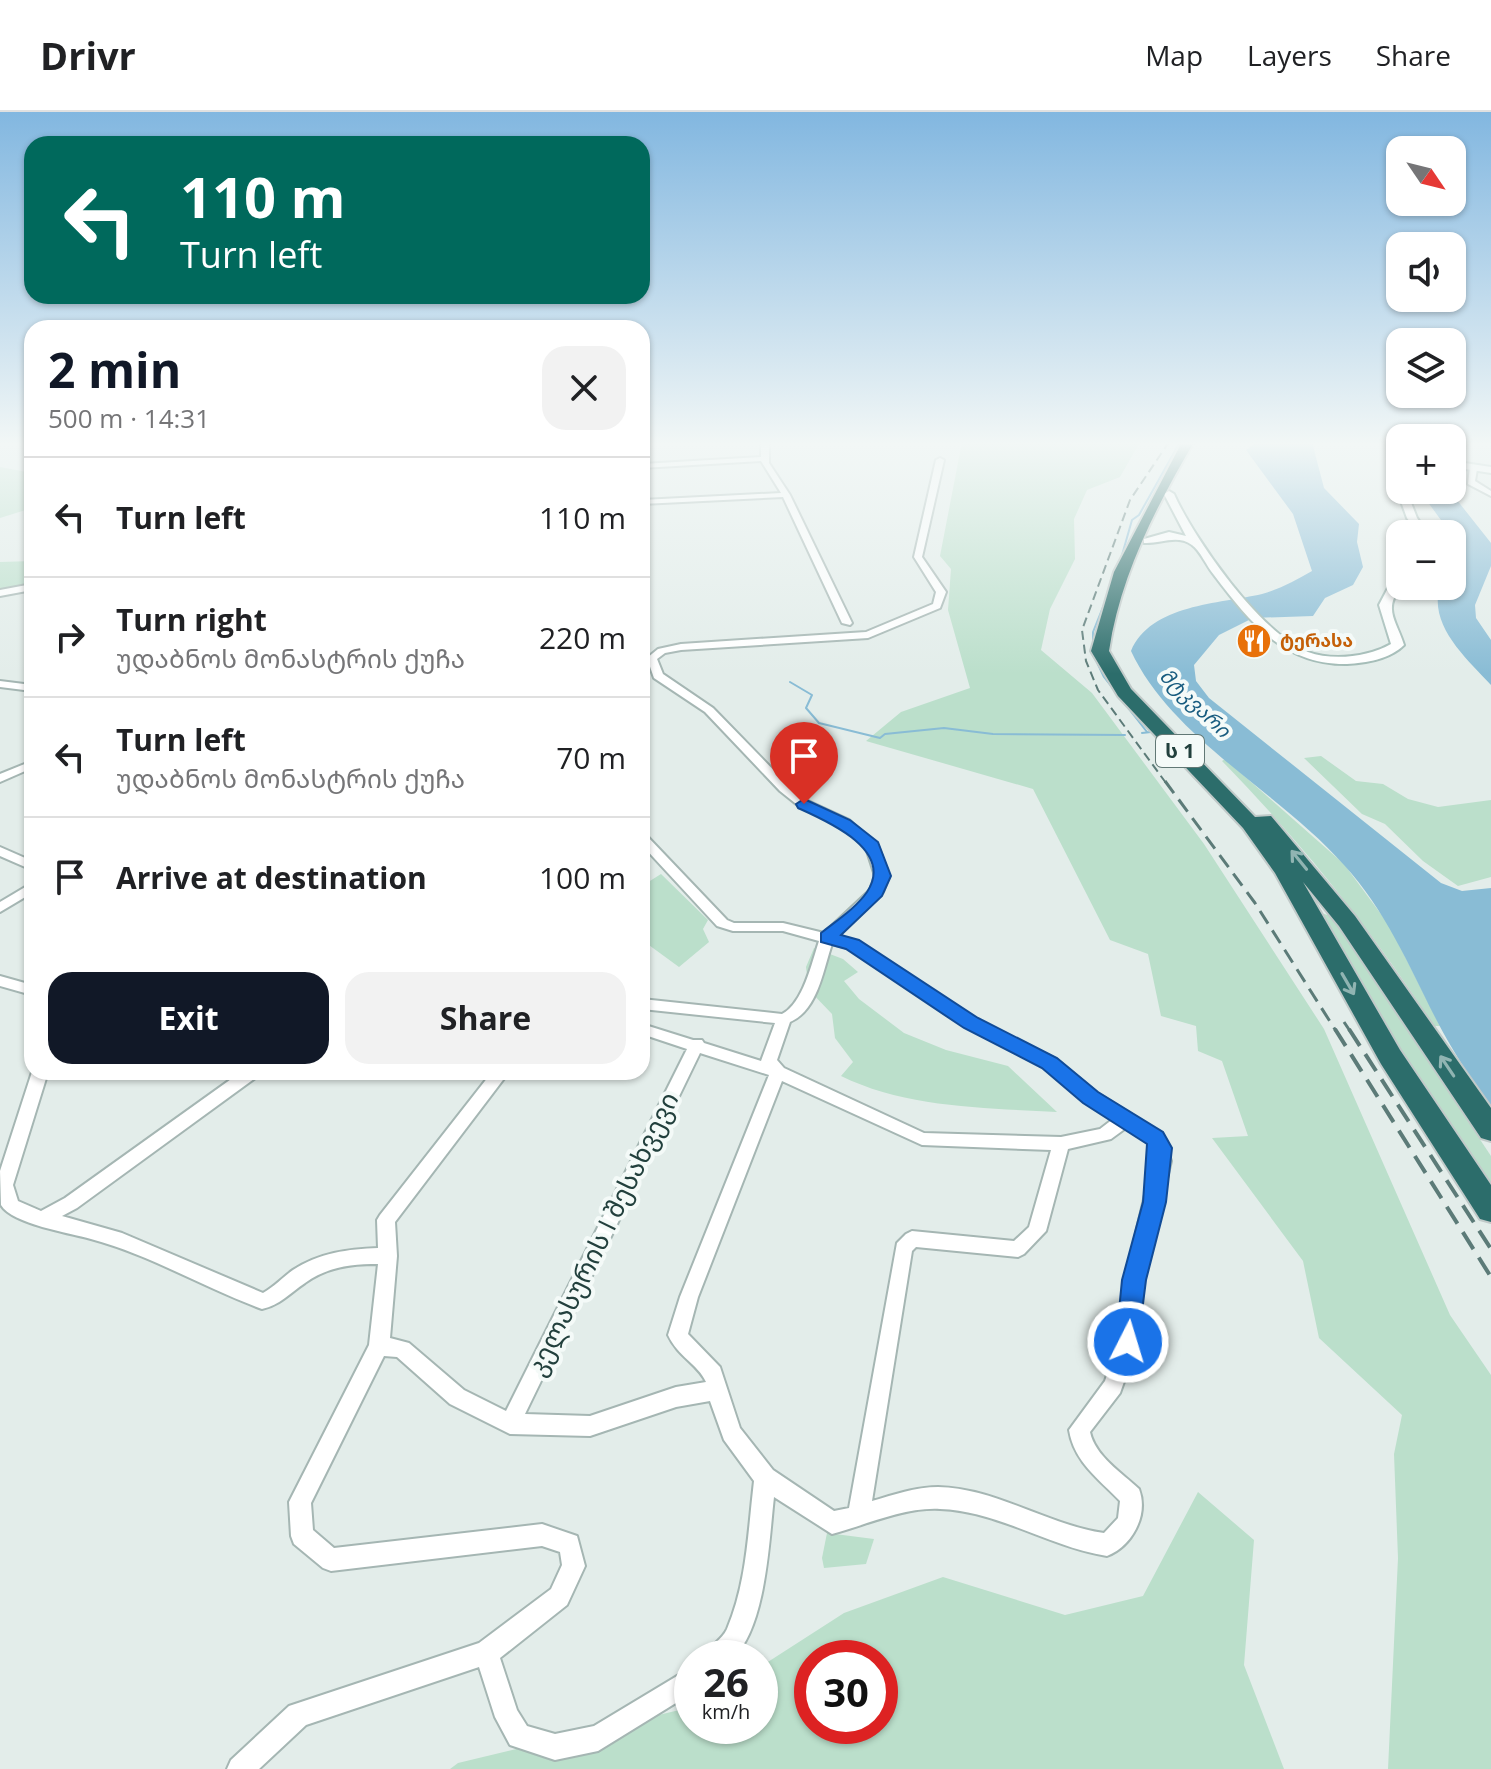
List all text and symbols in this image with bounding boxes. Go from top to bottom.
text: Drivr [40,29,136,81]
text: Map [1145,36,1203,74]
text: Layers [1247,36,1332,74]
text: Share [1376,36,1451,74]
north arrow [1386,136,1466,216]
map controls [1386,136,1466,600]
text: 110 m [180,158,346,234]
icon: left [48,168,152,272]
text: Turn left [180,230,322,279]
button: sound [1386,232,1466,312]
button: layers [1386,328,1466,408]
text: 2 min [48,337,181,402]
button: close [542,346,626,430]
text: 500 m · 14:31 [48,400,210,436]
button: + [1386,424,1466,504]
icon: left [48,495,92,539]
text: Turn left [116,497,246,538]
text: 110 m [539,497,626,538]
button: − [1386,520,1466,600]
text: Turn right [116,599,267,640]
icon: right [48,615,92,659]
text: 220 m [539,617,626,658]
restaurant icon: ტერასა [1235,622,1273,660]
place label: ტერასა [1280,628,1353,652]
text: უდაბნოს მონასტრის ქუჩა [116,640,465,676]
water label: მტკვარი [1154,662,1238,744]
text: Turn left [116,719,246,760]
pin [770,722,838,804]
icon: arrive [782,734,826,778]
icon: left [48,735,92,779]
road number: ს 1 [1156,735,1204,767]
text: 70 m [556,737,626,778]
text: უდაბნოს მონასტრის ქუჩა [116,760,465,796]
one-way arrow [1290,850,1308,871]
icon: arrive [48,855,92,899]
text: Arrive at destination [116,857,427,898]
text: 100 m [539,857,626,898]
button: Exit [48,972,329,1064]
button: Share [345,972,626,1064]
one-way arrow [1340,972,1356,995]
one-way arrow [1439,1055,1455,1077]
street label: კელასურის I შესახვევი [518,1086,687,1382]
position arrow [1086,1300,1170,1384]
speed limit sign: 30 [794,1640,898,1744]
text: 26 [703,1654,749,1709]
text: km/h [702,1698,750,1725]

